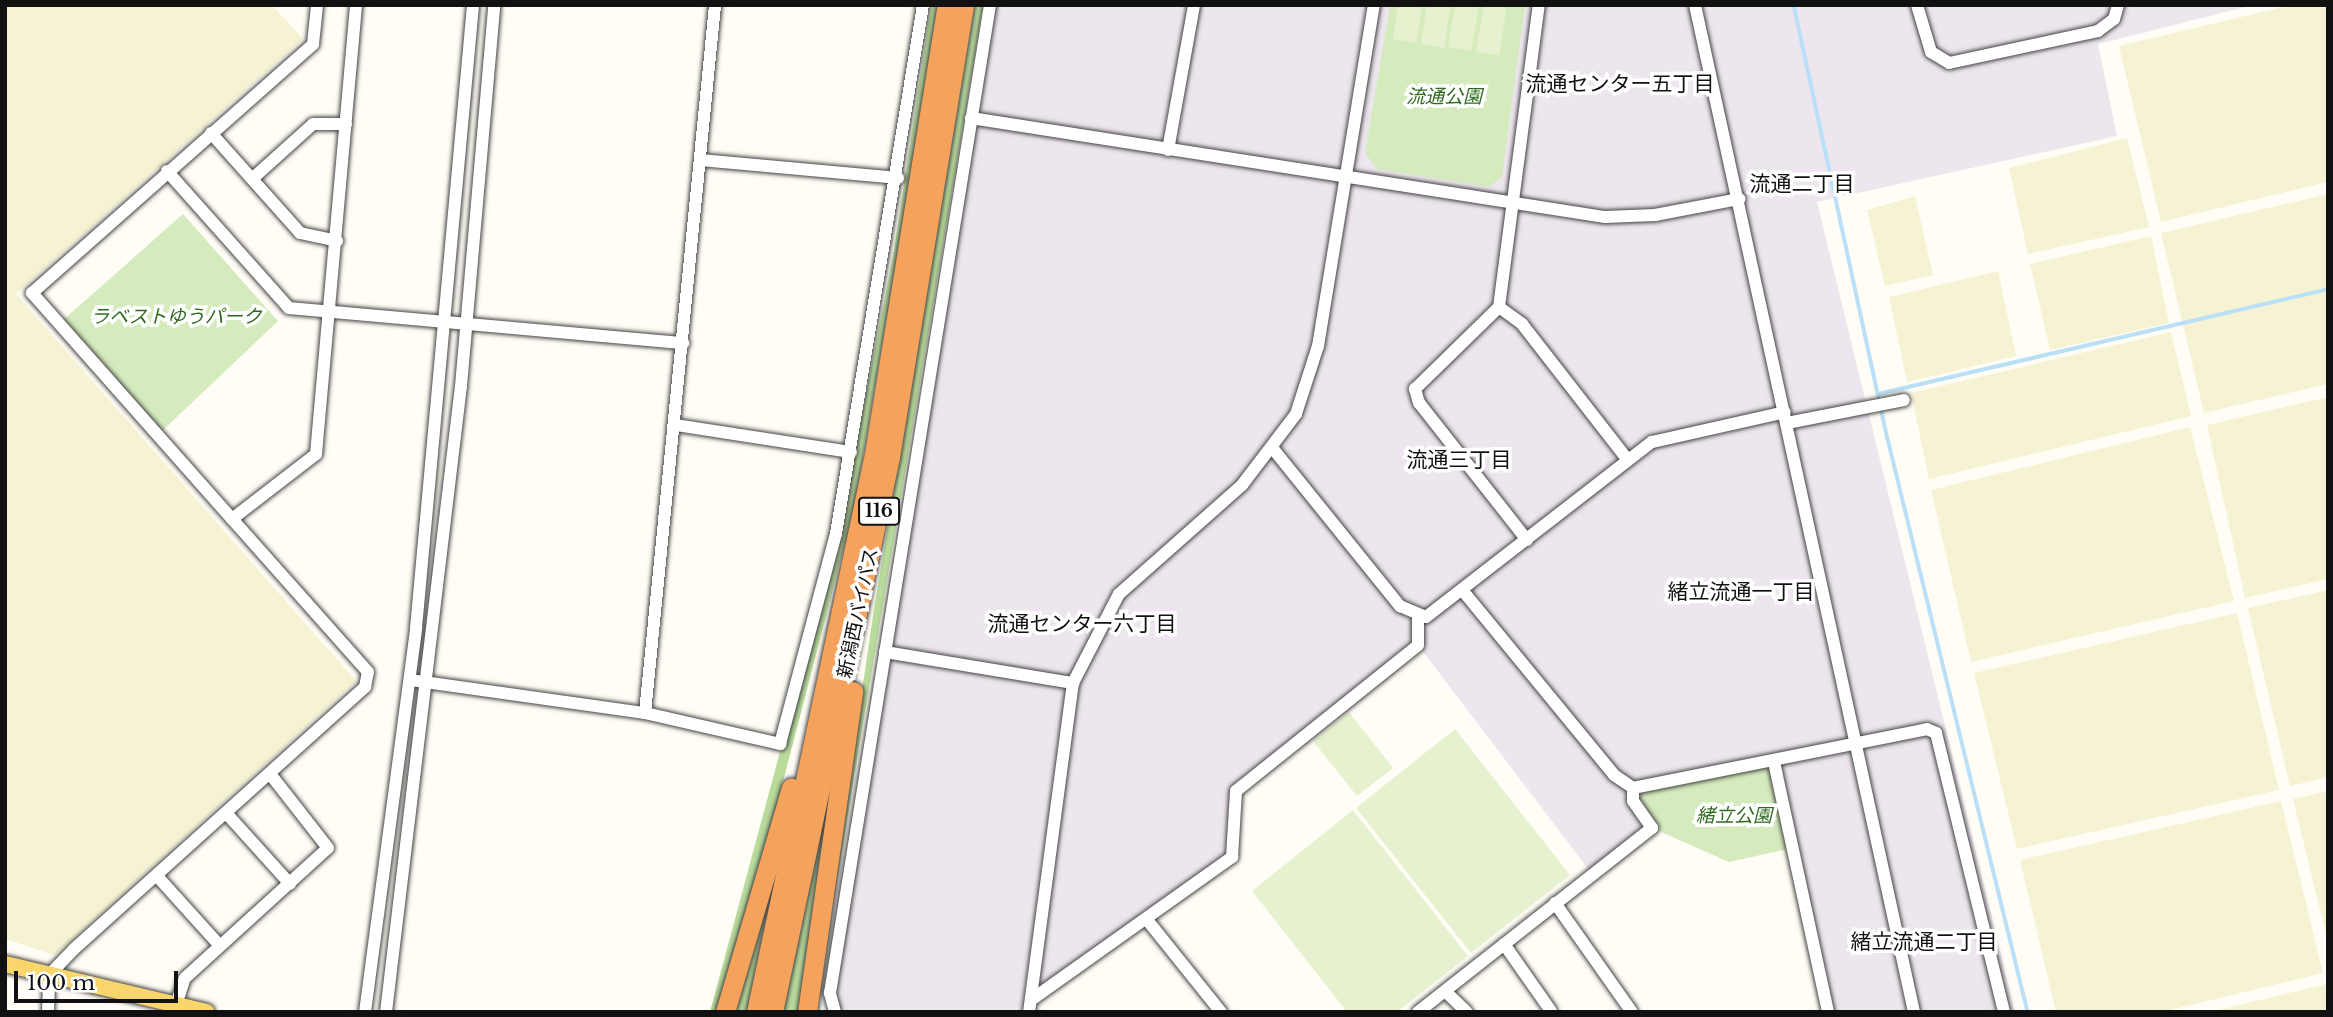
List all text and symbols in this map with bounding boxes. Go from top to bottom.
district label: 流通センター五丁目 [1526,71,1714,97]
park label: 流通公園 [1406,86,1482,108]
district label: 流通二丁目 [1750,171,1854,197]
park label: ラベストゆうパーク [91,306,261,328]
district label: 流通三丁目 [1407,447,1511,473]
road number: 116 [858,496,900,526]
street label: 新潟西バイパス [833,546,883,680]
district label: 緒立流通一丁目 [1668,579,1814,605]
district label: 流通センター六丁目 [988,611,1176,637]
park label: 緒立公園 [1696,805,1772,827]
district label: 緒立流通二丁目 [1851,929,1997,955]
scale bar [18,958,182,1002]
text: 100 m [27,970,95,996]

